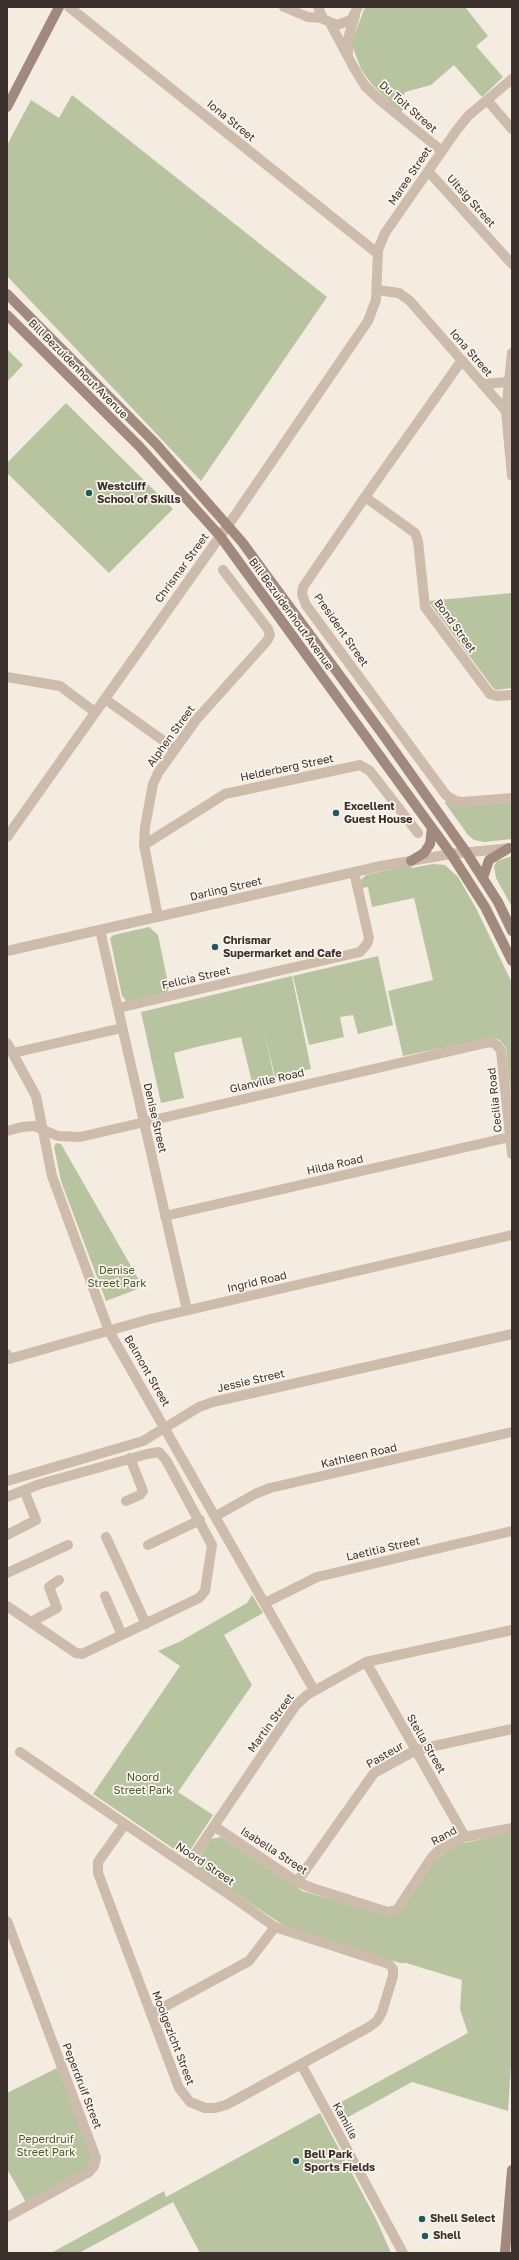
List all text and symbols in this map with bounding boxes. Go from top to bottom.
street label: Du Toit Street [376,78,440,136]
street label: Iona Street [204,98,258,144]
street label: Maree Street [386,144,434,208]
street label: Uitsig Street [444,172,498,230]
street label: Bill Bezuidenhout Avenue [26,317,130,421]
street label: Iona Street [447,327,495,379]
place label: Westcliff School of Skills [97,480,181,506]
marker: Westcliff School of Skills [84,488,94,498]
street label: Chrismar Street [152,531,212,605]
street label: Bill Bezuidenhout Avenue [246,556,336,672]
street label: President Street [311,591,371,669]
street label: Bond Street [431,597,479,655]
street label: Alphen Street [144,703,198,769]
street label: Helderberg Street [239,752,335,784]
place label: Excellent Guest House [344,800,413,826]
marker: Excellent Guest House [331,808,341,818]
street label: Darling Street [189,874,263,904]
place label: Chrismar Supermarket and Cafe [223,934,342,960]
marker: Chrismar Supermarket and Cafe [210,942,220,952]
street label: Felicia Street [161,964,231,992]
street label: Glanville Road [228,1066,306,1096]
street label: Cecilia Road [485,1067,505,1133]
street label: Denise Street [141,1082,169,1154]
street label: Hilda Road [306,1152,364,1178]
park label: Denise Street Park [87,1264,147,1290]
street label: Ingrid Road [226,1269,288,1295]
street label: Belmont Street [121,1333,173,1409]
street label: Jessie Street [216,1367,286,1395]
street label: Kathleen Road [320,1441,398,1471]
street label: Laetitia Street [345,1534,421,1564]
street label: Martin Street [245,1691,297,1755]
street label: Stella Street [404,1712,448,1776]
street label: Pasteur [364,1739,406,1771]
park label: Noord Street Park [113,1771,173,1797]
street label: Isabella Street [238,1824,310,1878]
street label: Rand [429,1824,459,1848]
street label: Noord Street [173,1840,237,1888]
street label: Mooigezicht Street [149,1989,197,2087]
street label: Peperdruif Street [60,2041,104,2131]
street label: Kamille [330,2100,360,2142]
park label: Peperdruif Street Park [16,2133,76,2159]
place label: Bell Park Sports Fields [304,2148,375,2174]
marker: Bell Park Sports Fields [291,2156,301,2166]
place label: Shell Select [430,2212,495,2226]
marker: Shell Select [417,2214,427,2224]
place label: Shell [433,2229,461,2243]
marker: Shell [420,2231,430,2241]

